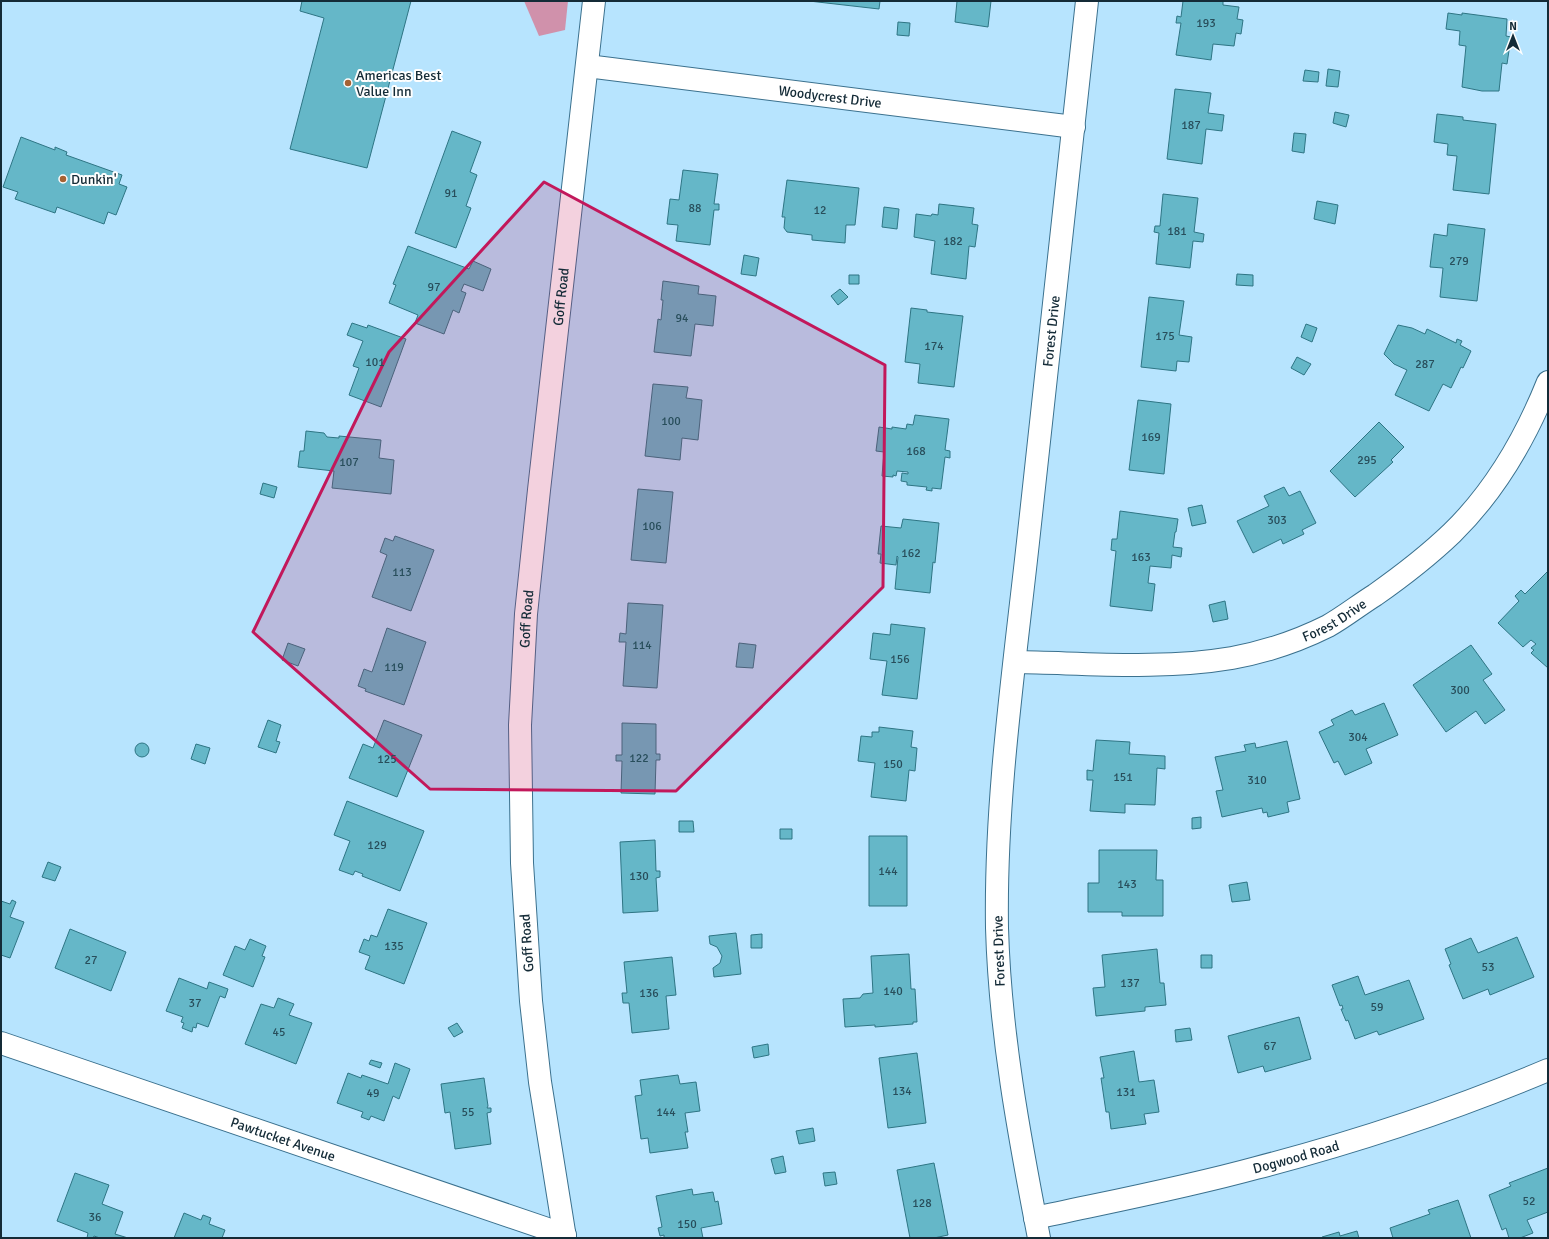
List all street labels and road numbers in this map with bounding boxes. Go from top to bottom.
street label: Woodycrest Drive [778,82,883,111]
street label: Goff Road [549,267,572,327]
street label: Forest Drive [1039,295,1063,368]
street label: Goff Road [516,589,537,649]
street label: Forest Drive [1300,595,1369,645]
street label: Goff Road [516,913,538,973]
street label: Forest Drive [989,915,1009,987]
street label: Pawtucket Avenue [228,1113,338,1165]
street label: Dogwood Road [1251,1137,1341,1177]

